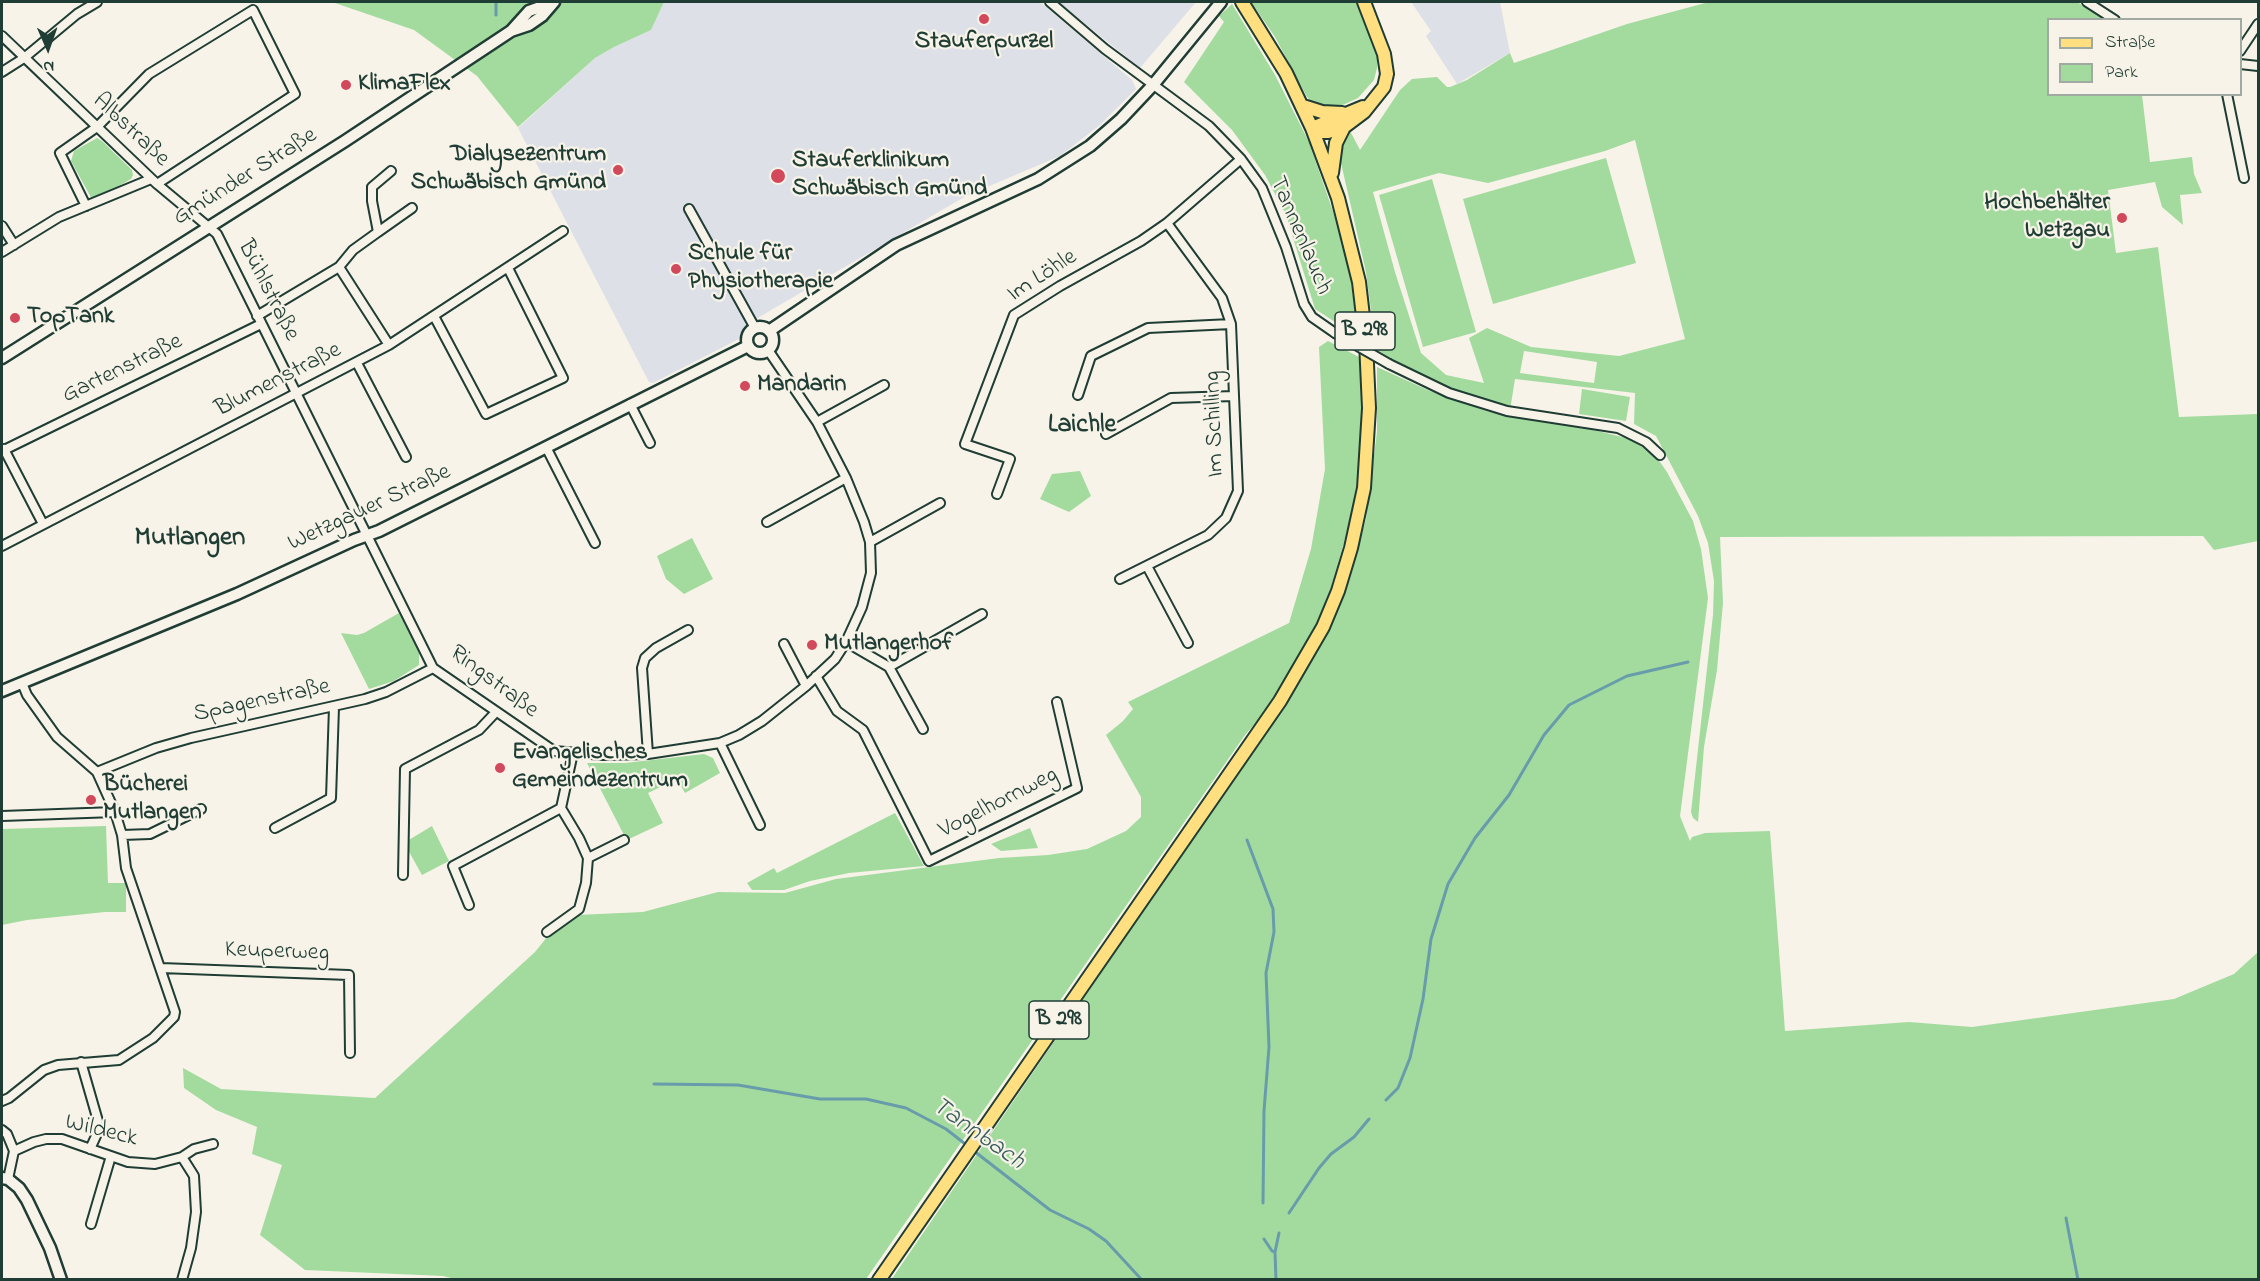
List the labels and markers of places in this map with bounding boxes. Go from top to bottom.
marker: Stauferpurzel [977,12,991,26]
place label: Stauferpurzel [915,29,1053,57]
place label: KlimaFlex [358,71,451,99]
marker: KlimaFlex [339,78,353,92]
place label: Dialysezentrum Schwäbisch Gmünd [411,142,606,198]
place label: Stauferklinikum Schwäbisch Gmünd [792,148,987,204]
marker: Dialysezentrum Schwäbisch Gmünd [611,163,625,177]
marker: Stauferklinikum Schwäbisch Gmünd [769,167,787,185]
place label: Hochbehälter Wetzgau [1984,190,2110,246]
marker: Hochbehälter Wetzgau [2115,211,2129,225]
place label: Schule für Physiotherapie [688,241,833,297]
marker: Schule für Physiotherapie [669,262,683,276]
place label: TopTank [27,304,114,332]
marker: TopTank [8,311,22,325]
place label: Mandarin [757,372,846,400]
marker: Mandarin [738,379,752,393]
place label: Mutlangerhof [824,631,953,659]
marker: Mutlangerhof [805,638,819,652]
place label: Evangelisches Gemeindezentrum [512,740,688,796]
marker: Evangelisches Gemeindezentrum [493,761,507,775]
place label: Bücherei Mutlangen [103,772,201,828]
marker: Bücherei Mutlangen [84,793,98,807]

